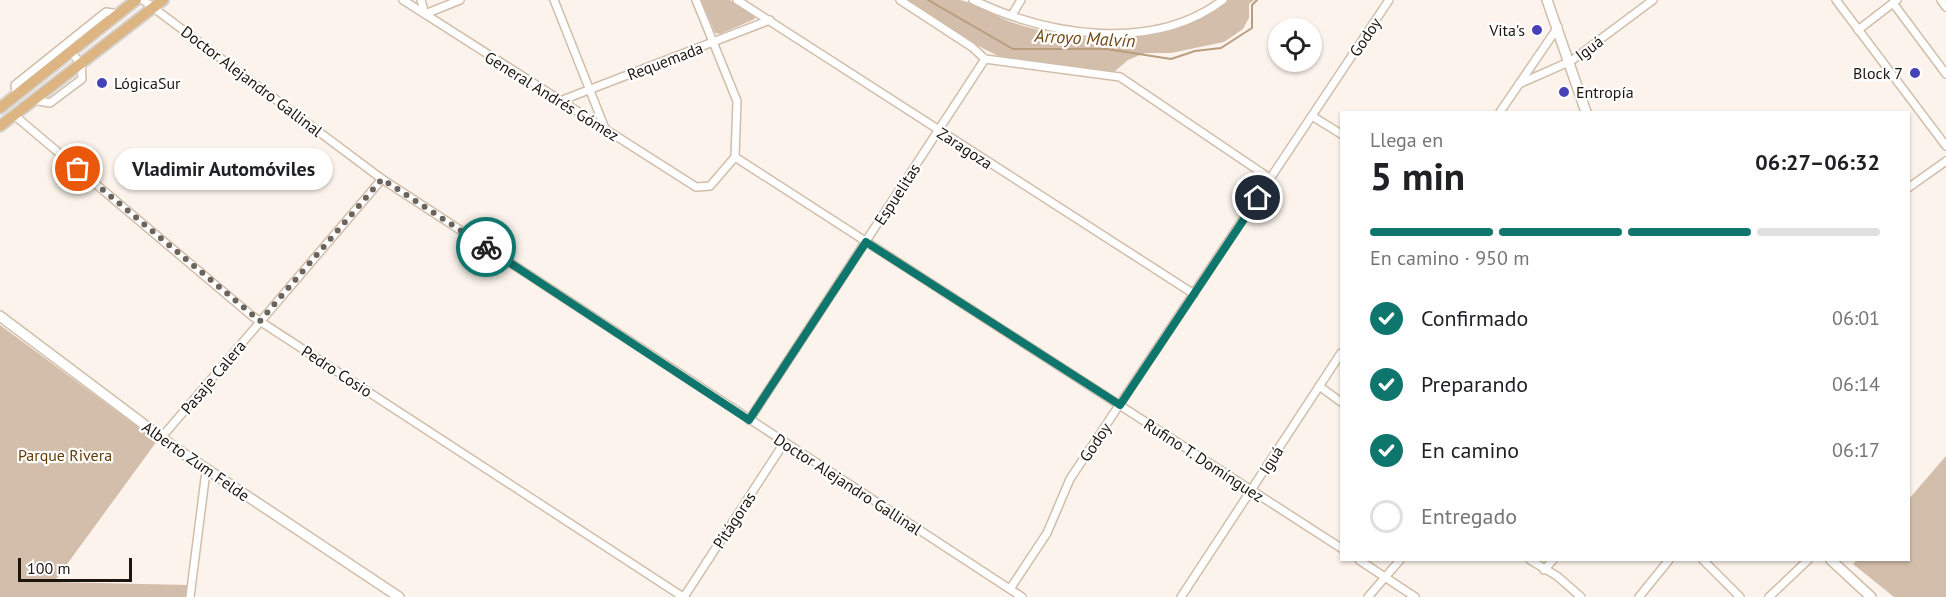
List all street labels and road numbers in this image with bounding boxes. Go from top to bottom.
street label: Godoy [1345,13,1386,60]
street label: Doctor Alejandro Gallinal [177,21,327,141]
street label: Iguá [1571,31,1607,65]
street label: Requemada [624,37,706,85]
street label: General Andrés Gómez [481,47,623,145]
street label: Zaragoza [934,123,996,173]
street label: Espuelitas [870,159,925,229]
street label: Pasaje Calera [176,336,250,418]
street label: Pedro Cosio [298,341,376,401]
street label: Rufino T. Domínguez [1140,414,1268,506]
street label: Alberto Zum Felde [138,417,254,505]
street label: Godoy [1075,418,1116,465]
street label: Doctor Alejandro Gallinal [770,429,926,539]
street label: Iguá [1254,442,1288,478]
street label: Pitágoras [708,488,760,552]

